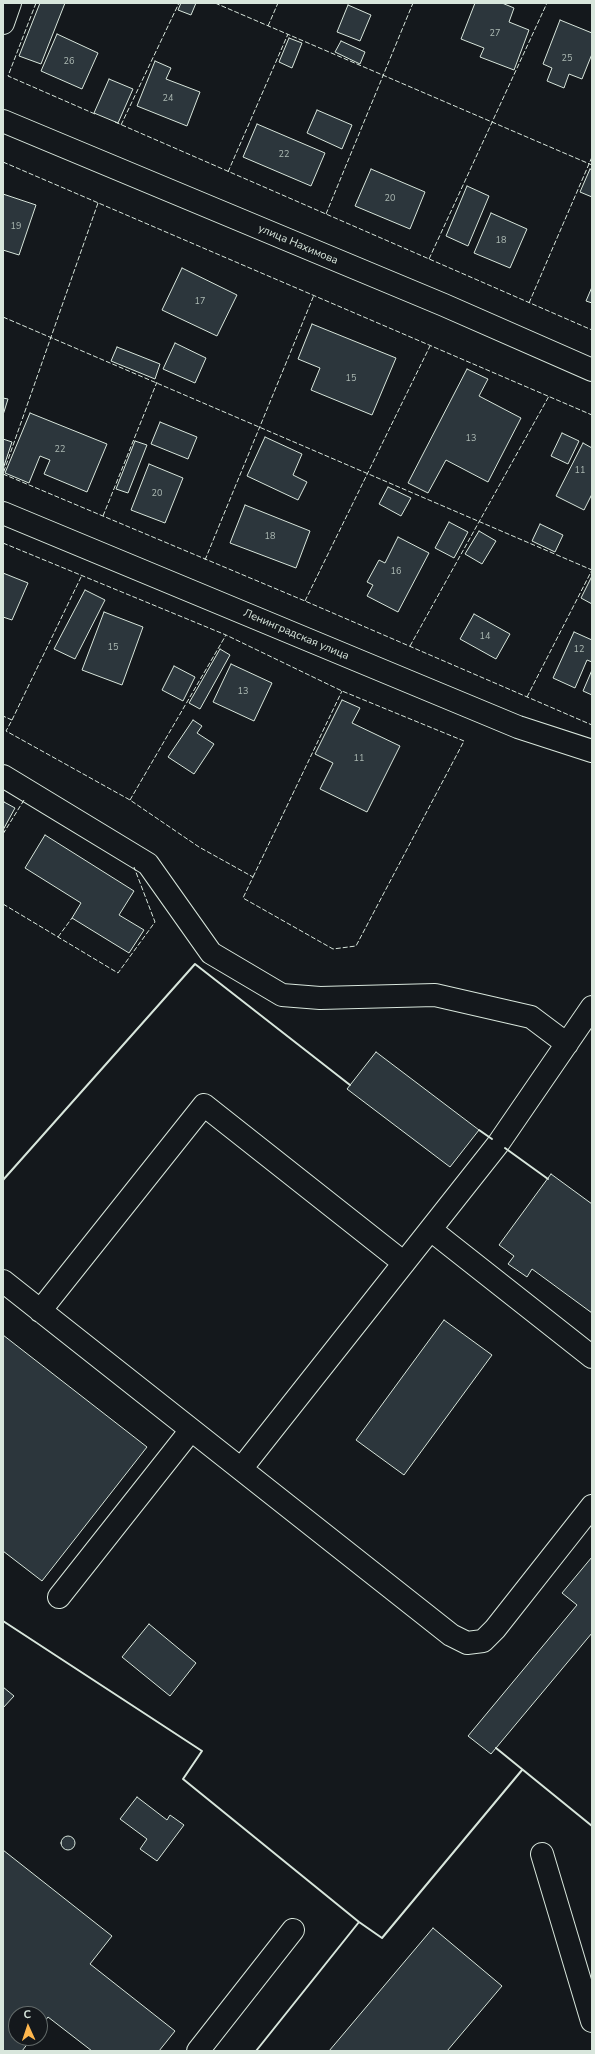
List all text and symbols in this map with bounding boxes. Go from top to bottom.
house number: 27 [490,29,500,39]
house number: 25 [562,54,572,64]
house number: 26 [64,57,74,67]
house number: 24 [163,94,173,104]
house number: 22 [279,150,289,160]
house number: 20 [385,194,395,204]
house number: 19 [11,222,21,232]
street label: улица Нахимова [256,222,340,268]
house number: 18 [496,236,506,246]
house number: 17 [195,297,205,307]
house number: 15 [346,374,356,384]
house number: 13 [466,434,476,444]
house number: 22 [55,445,65,455]
house number: 11 [575,466,585,476]
house number: 20 [152,489,162,499]
house number: 18 [265,532,275,542]
house number: 16 [391,567,401,577]
street label: Ленинградская улица [241,607,351,663]
house number: 14 [480,632,490,642]
house number: 15 [108,643,118,653]
house number: 12 [574,645,584,655]
house number: 13 [238,687,248,697]
house number: 11 [354,754,364,764]
north arrow [8,2006,48,2046]
text: С [23,2007,32,2022]

